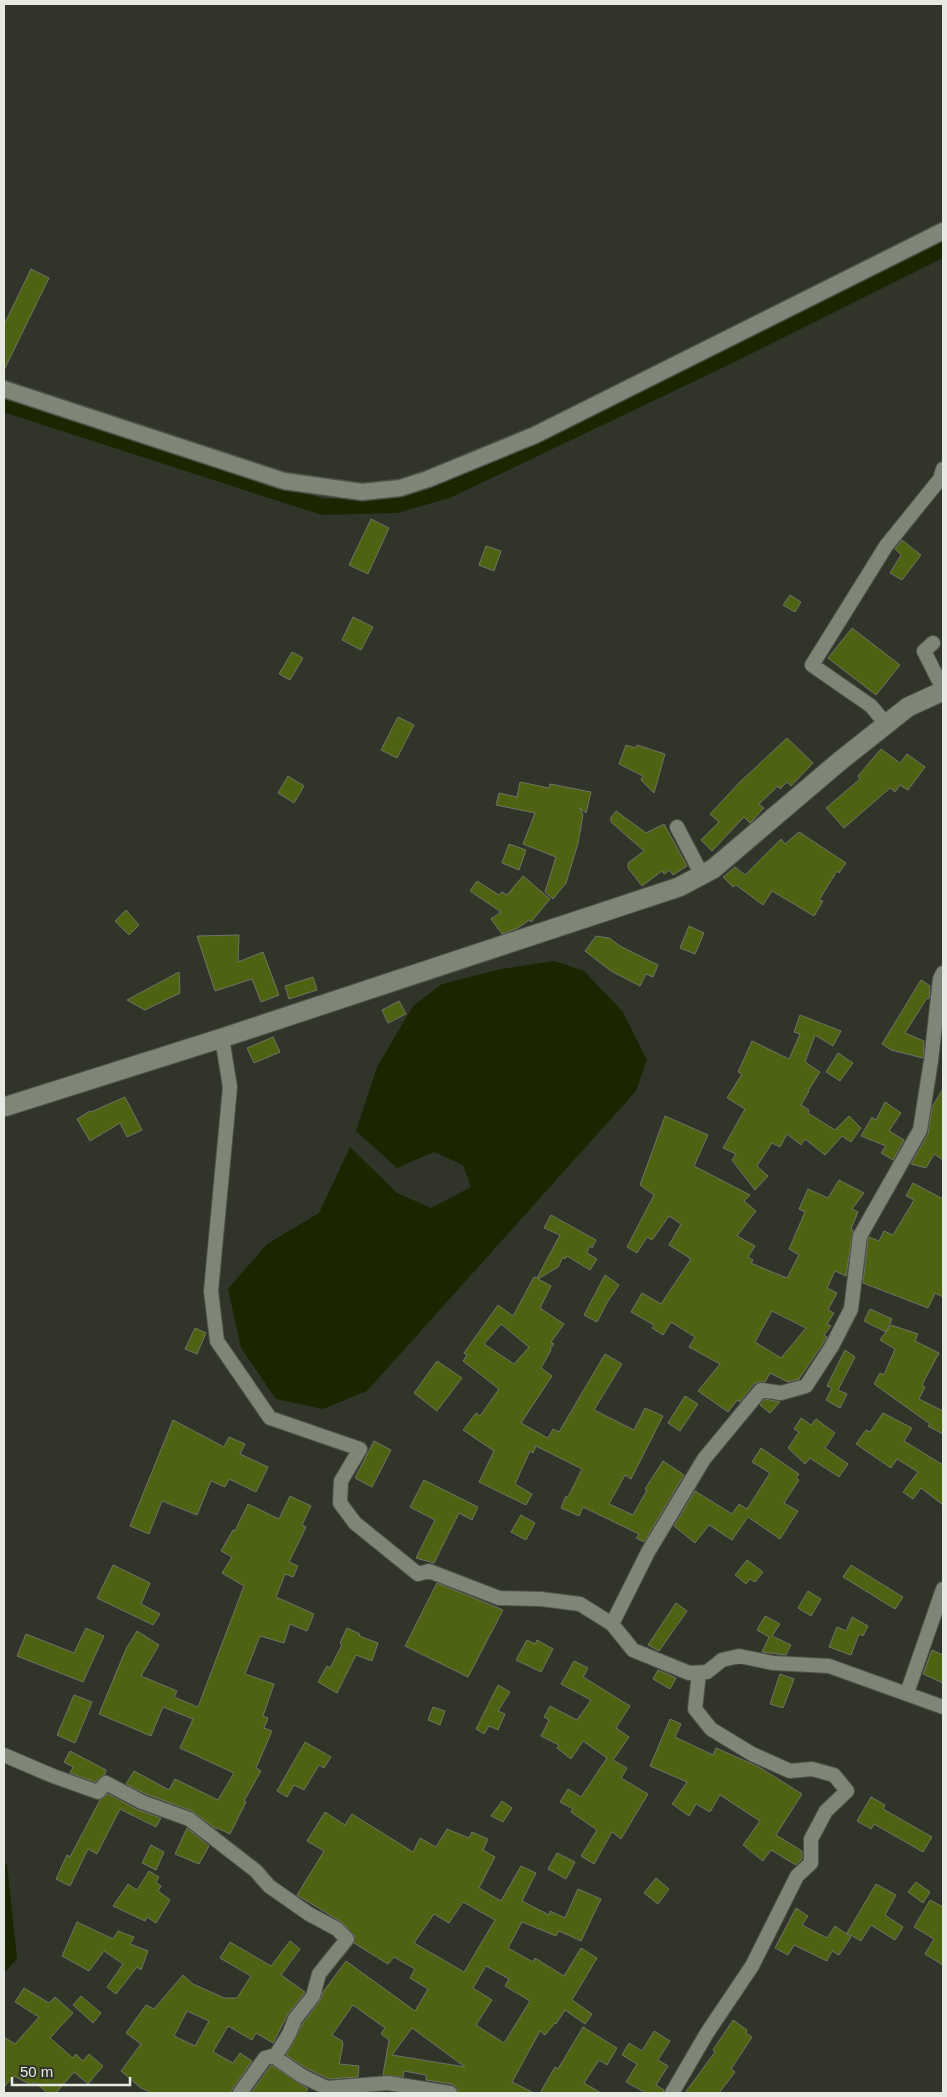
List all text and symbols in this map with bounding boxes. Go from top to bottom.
scale bar [12,2054,130,2086]
text: 50 m [20,2063,53,2080]

